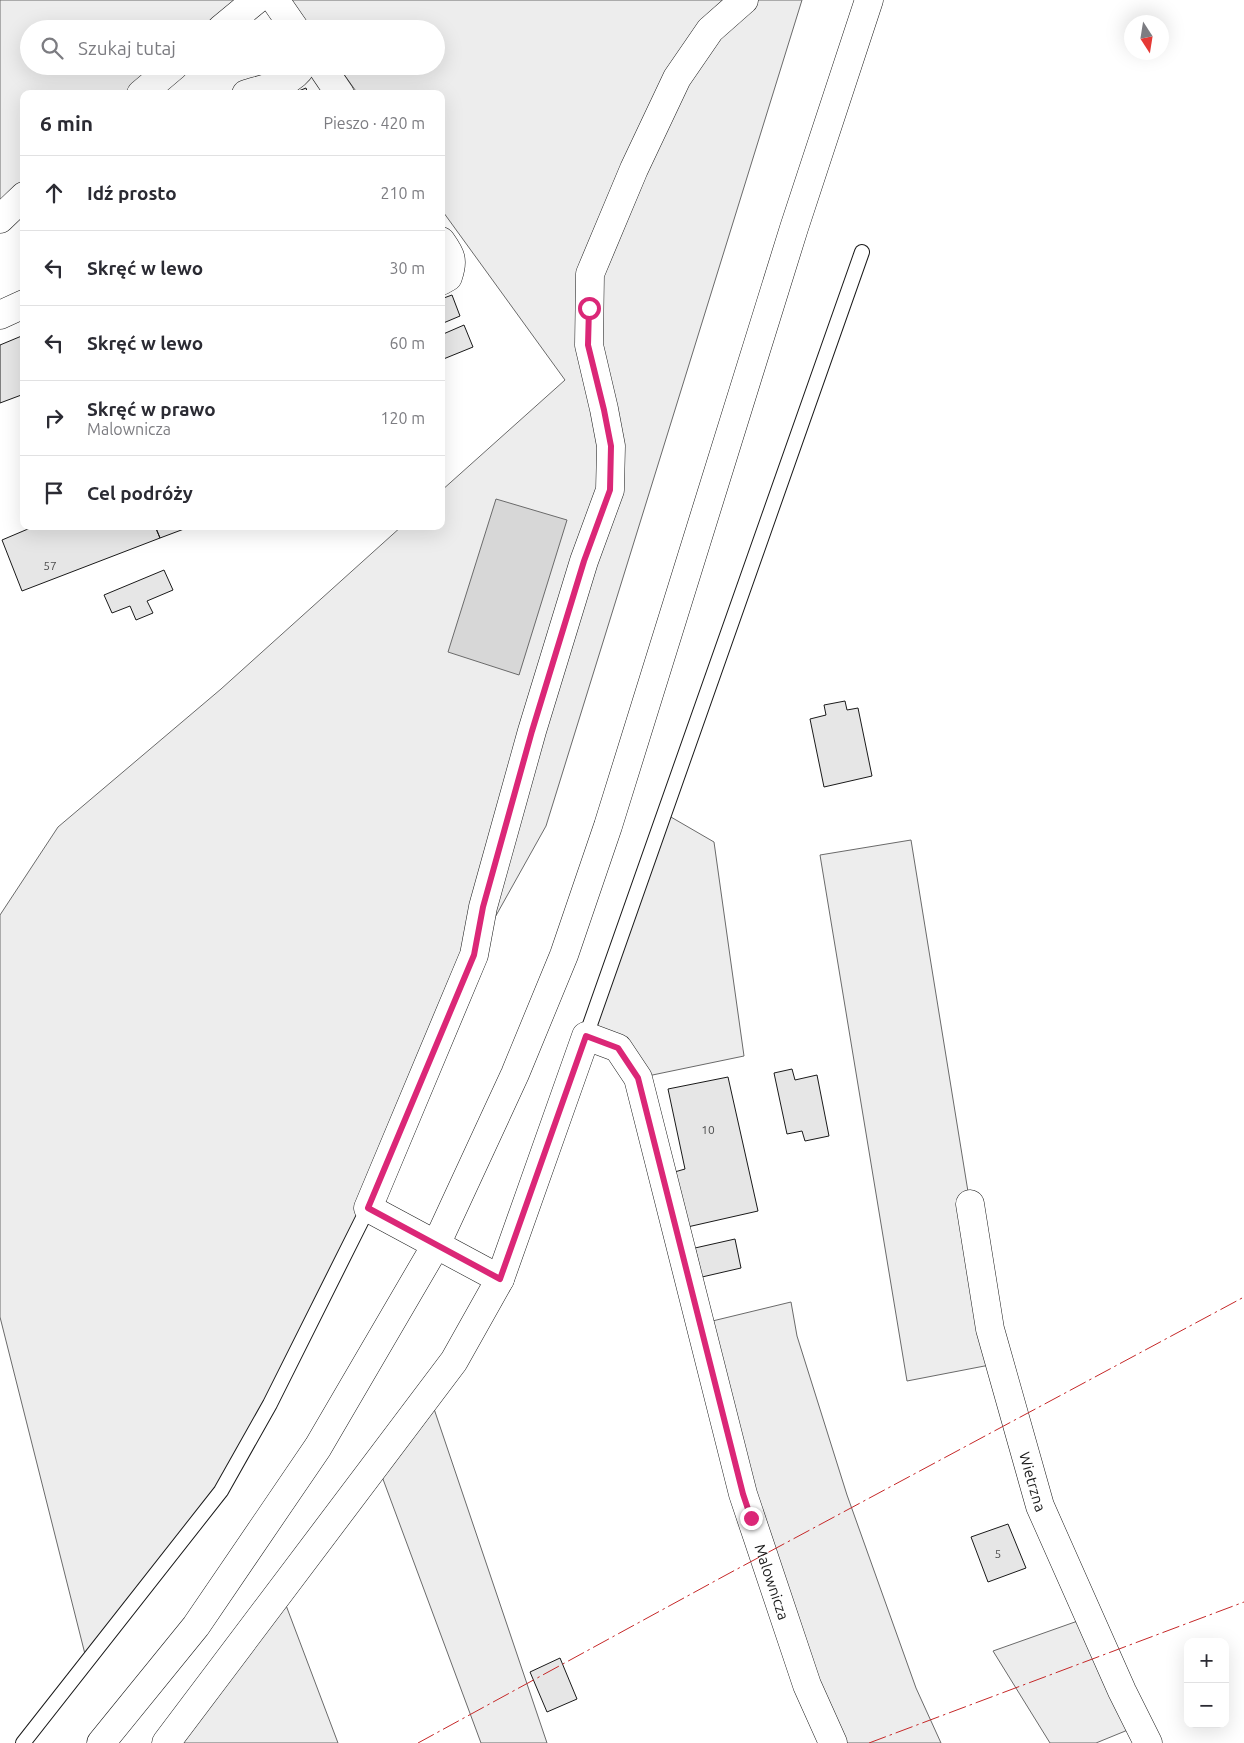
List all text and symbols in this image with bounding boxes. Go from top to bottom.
north arrow [1124,15,1169,60]
search box [20,20,445,75]
icon: search [38,34,66,62]
text: Szukaj tutaj [78,37,176,59]
text: 6 min [40,111,93,135]
text: Pieszo · 420 m [323,114,425,132]
icon: ahead [40,179,68,207]
text: Idź prosto [87,182,177,204]
text: 210 m [380,184,425,202]
icon: left [40,254,68,282]
text: Skręć w lewo [87,257,203,279]
text: 30 m [389,259,425,277]
route start [578,297,601,320]
icon: left [40,329,68,357]
text: Skręć w lewo [87,332,203,354]
text: 60 m [389,334,425,352]
text: Skręć w prawo [87,398,216,420]
icon: right [40,404,68,432]
text: 120 m [380,409,425,427]
text: Malownicza [87,420,171,438]
icon: arrive [40,479,68,507]
text: Cel podróży [87,482,193,504]
house number: 57 [43,559,57,572]
house number: 10 [701,1123,715,1136]
street label: Wietrzna [1017,1450,1050,1514]
route end [740,1507,763,1530]
street label: Malownicza [752,1542,793,1622]
house number: 5 [995,1547,1001,1560]
map controls [1184,1638,1229,1728]
button: + [1184,1638,1229,1683]
button: − [1184,1683,1229,1728]

